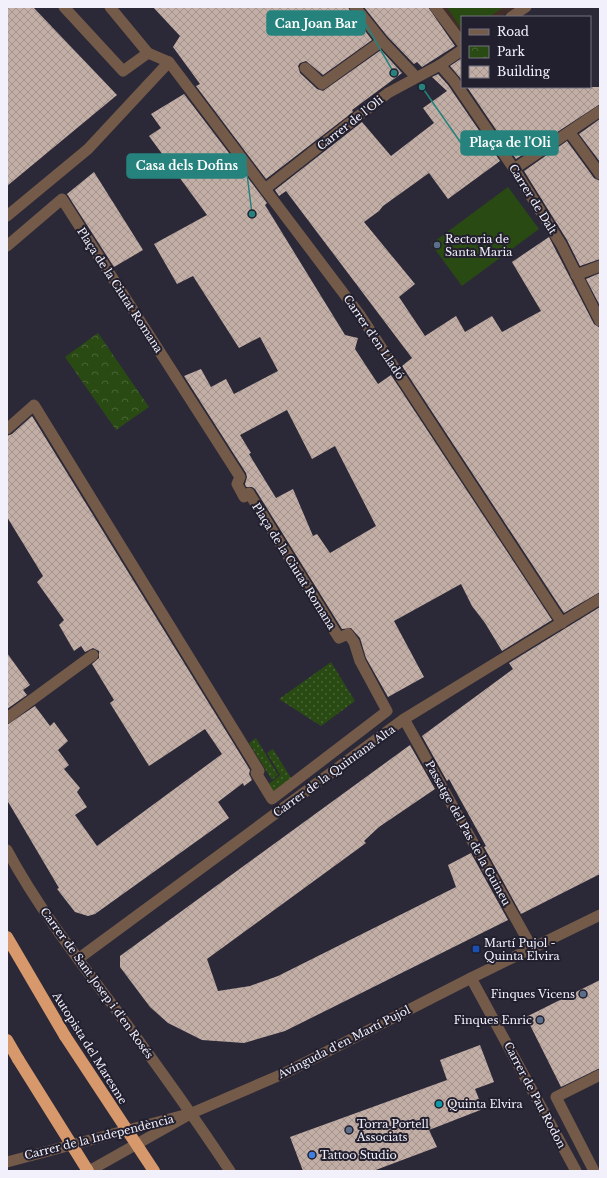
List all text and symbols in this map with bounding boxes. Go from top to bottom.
callout: Can Joan Bar [267,11,365,35]
text: Can Joan Bar [275,16,357,31]
legend [461,16,591,88]
text: Road [497,24,529,39]
text: Park [497,44,525,59]
text: Building [497,64,551,79]
street label: Carrer de l'Oli [314,93,386,153]
callout: Plaça de l'Oli [461,131,558,155]
text: Plaça de l'Oli [469,135,551,150]
callout: Casa dels Dofins [127,154,246,178]
text: Casa dels Dofins [136,158,239,173]
street label: Carrer de Dalt [506,161,561,237]
street label: Plaça de la Ciutat Romana [74,225,166,356]
place label: Rectoria de Santa Maria [445,232,513,259]
marker: Rectoria de Santa Maria [432,240,442,250]
street label: Carrer d'en Lladó [341,292,407,382]
street label: Plaça de la Ciutat Romana [249,500,339,633]
street label: Carrer de la Quintana Alta [270,722,398,820]
street label: Passatge del Pas de la Guineu [422,758,514,908]
street label: Carrer de Sant Josep i d'en Rosés [37,905,157,1061]
place label: Martí Pujol - Quinta Elvira [484,936,561,963]
marker: Martí Pujol - Quinta Elvira [471,944,481,954]
place label: Finques Vicens [491,987,575,1001]
street label: Autopista del Maresme [49,988,130,1107]
marker: Finques Vicens [578,989,588,999]
street label: Avinguda d'en Martí Pujol [275,1002,413,1082]
place label: Finques Enric [454,1013,532,1027]
marker: Finques Enric [535,1015,545,1025]
street label: Carrer de Pau Rodon [501,1039,569,1151]
place label: Quinta Elvira [447,1097,524,1111]
marker: Quinta Elvira [434,1099,444,1109]
street label: Carrer de la Independència [23,1111,176,1162]
place label: Torra Portell Associats [356,1117,429,1144]
marker: Torra Portell Associats [344,1125,354,1135]
place label: Tattoo Studio [320,1148,397,1162]
marker: Tattoo Studio [307,1150,317,1160]

